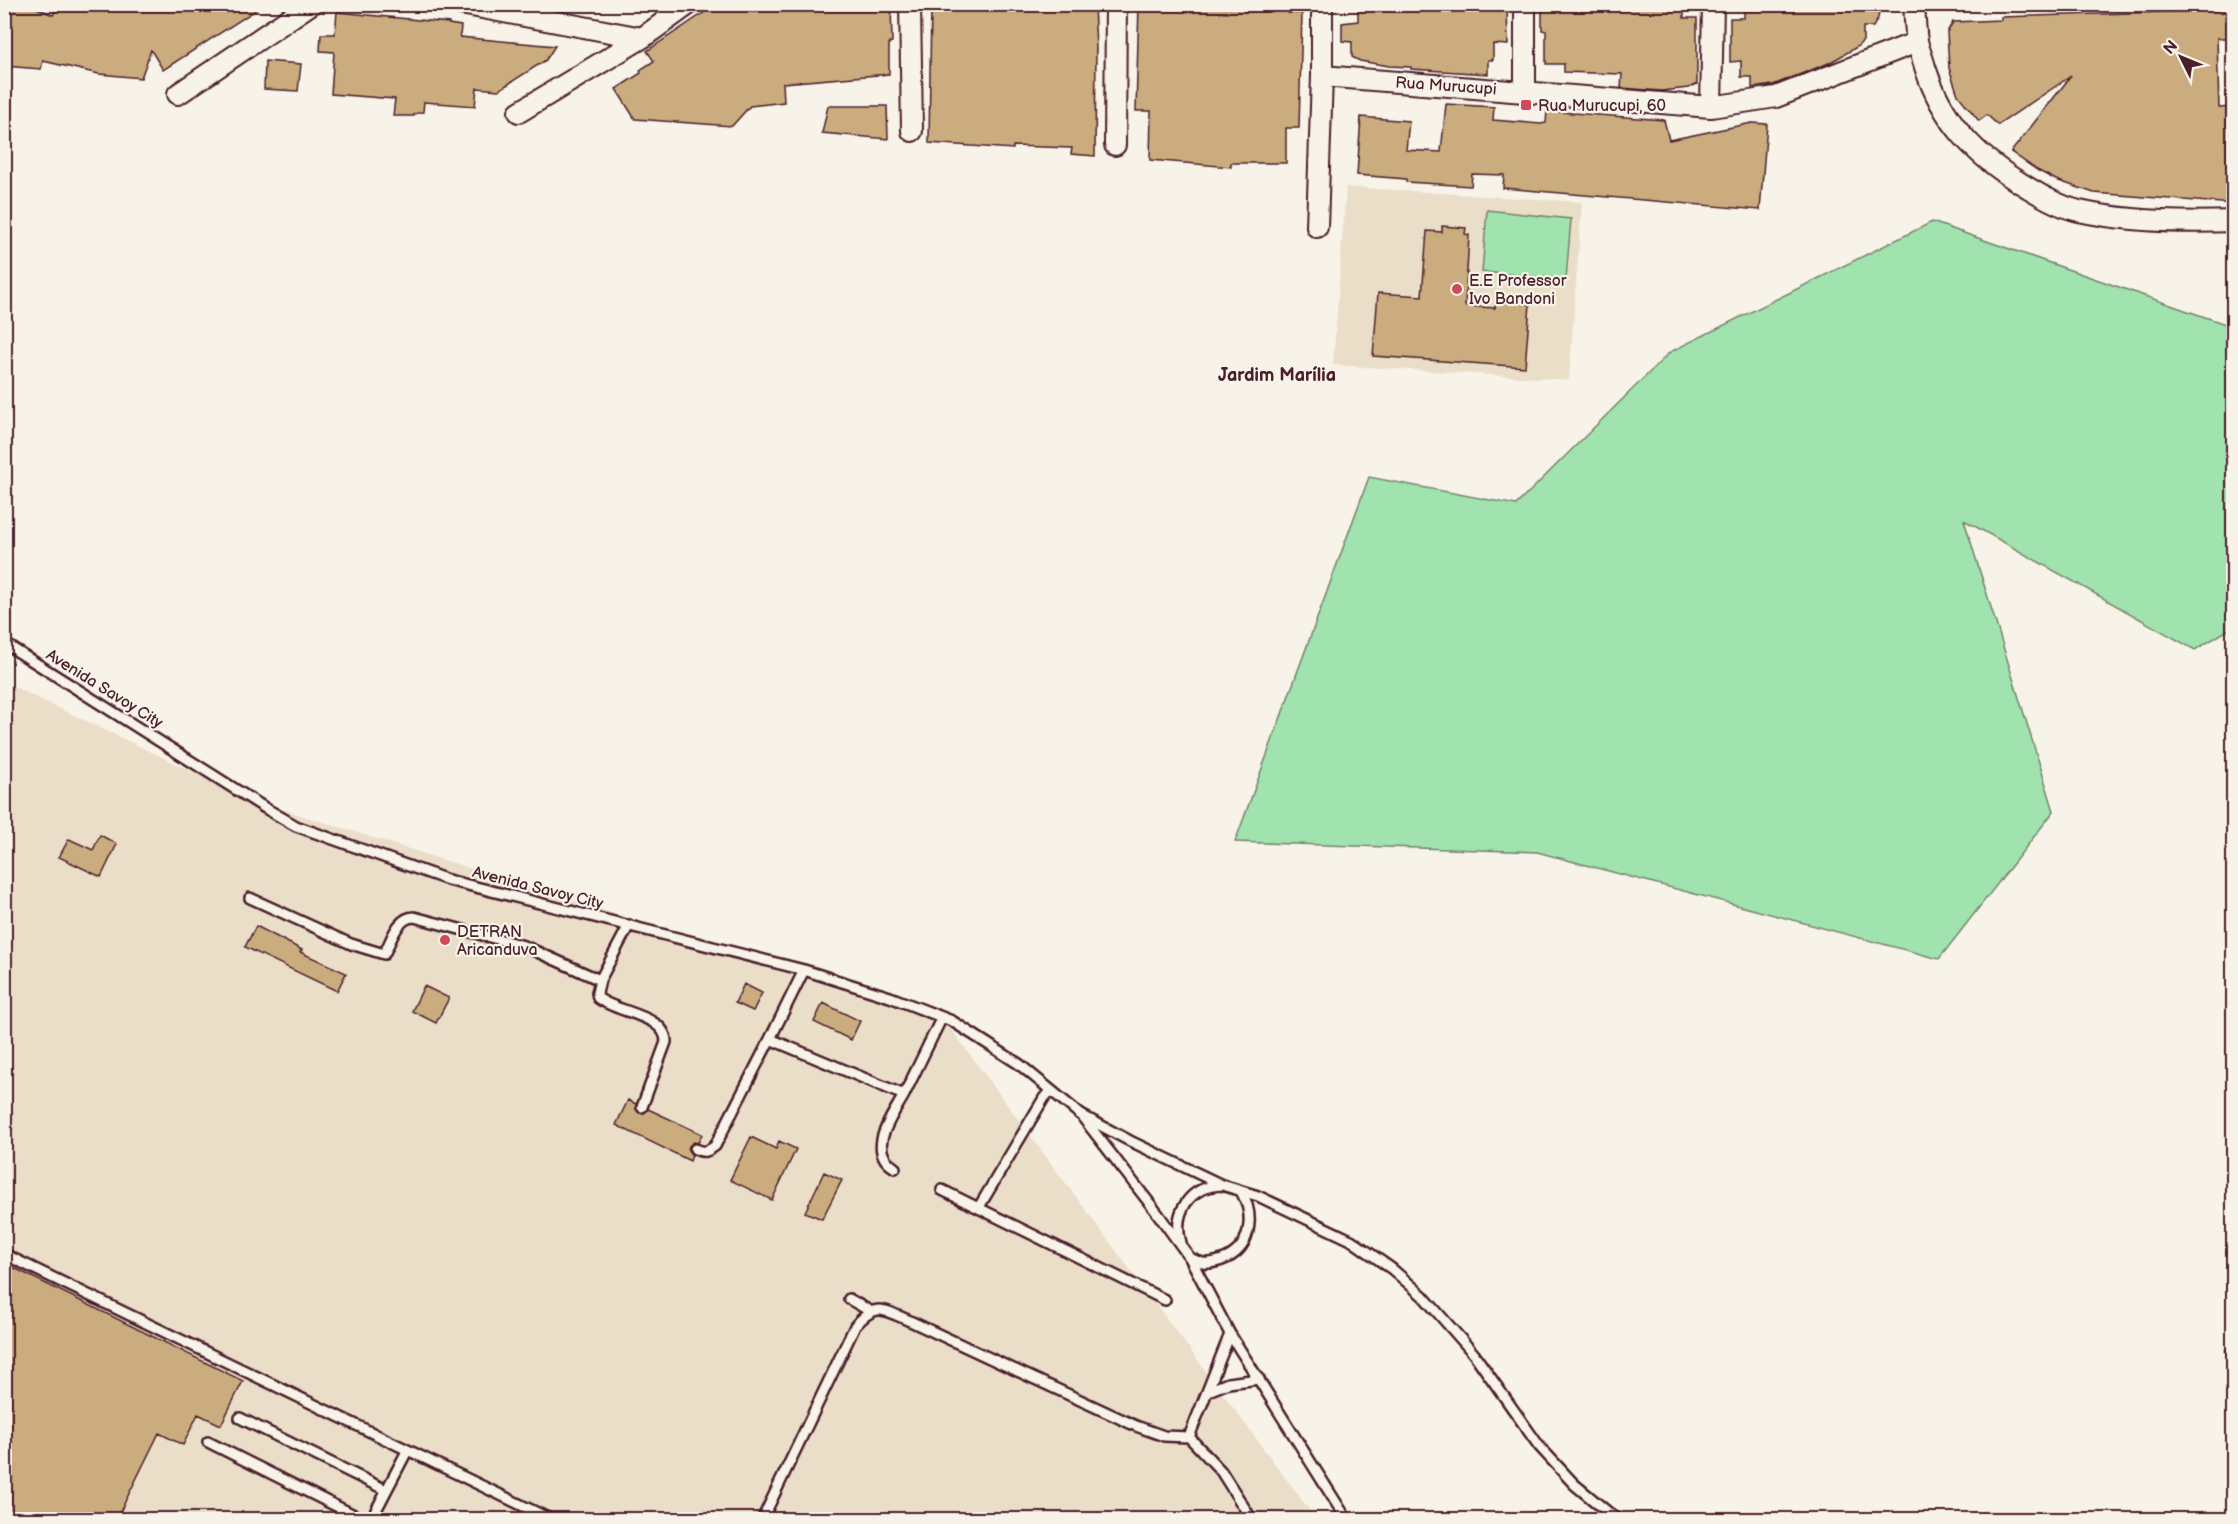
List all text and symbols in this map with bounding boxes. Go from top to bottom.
north arrow [2151,27,2211,87]
text: N [2160,37,2182,59]
street label: Rua Murucupi [1395,73,1497,100]
place label: Rua Murucupi, 60 [1538,97,1666,116]
marker: Rua Murucupi, 60 [1519,98,1533,112]
place label: E.E Professor Ivo Bandoni [1469,272,1567,309]
marker: E.E Professor Ivo Bandoni [1450,282,1464,296]
district label: Jardim Marília [1218,365,1336,386]
street label: Avenida Savoy City [42,646,167,733]
street label: Avenida Savoy City [470,863,606,914]
place label: DETRAN Aricanduva [457,923,538,960]
marker: DETRAN Aricanduva [438,933,452,947]

